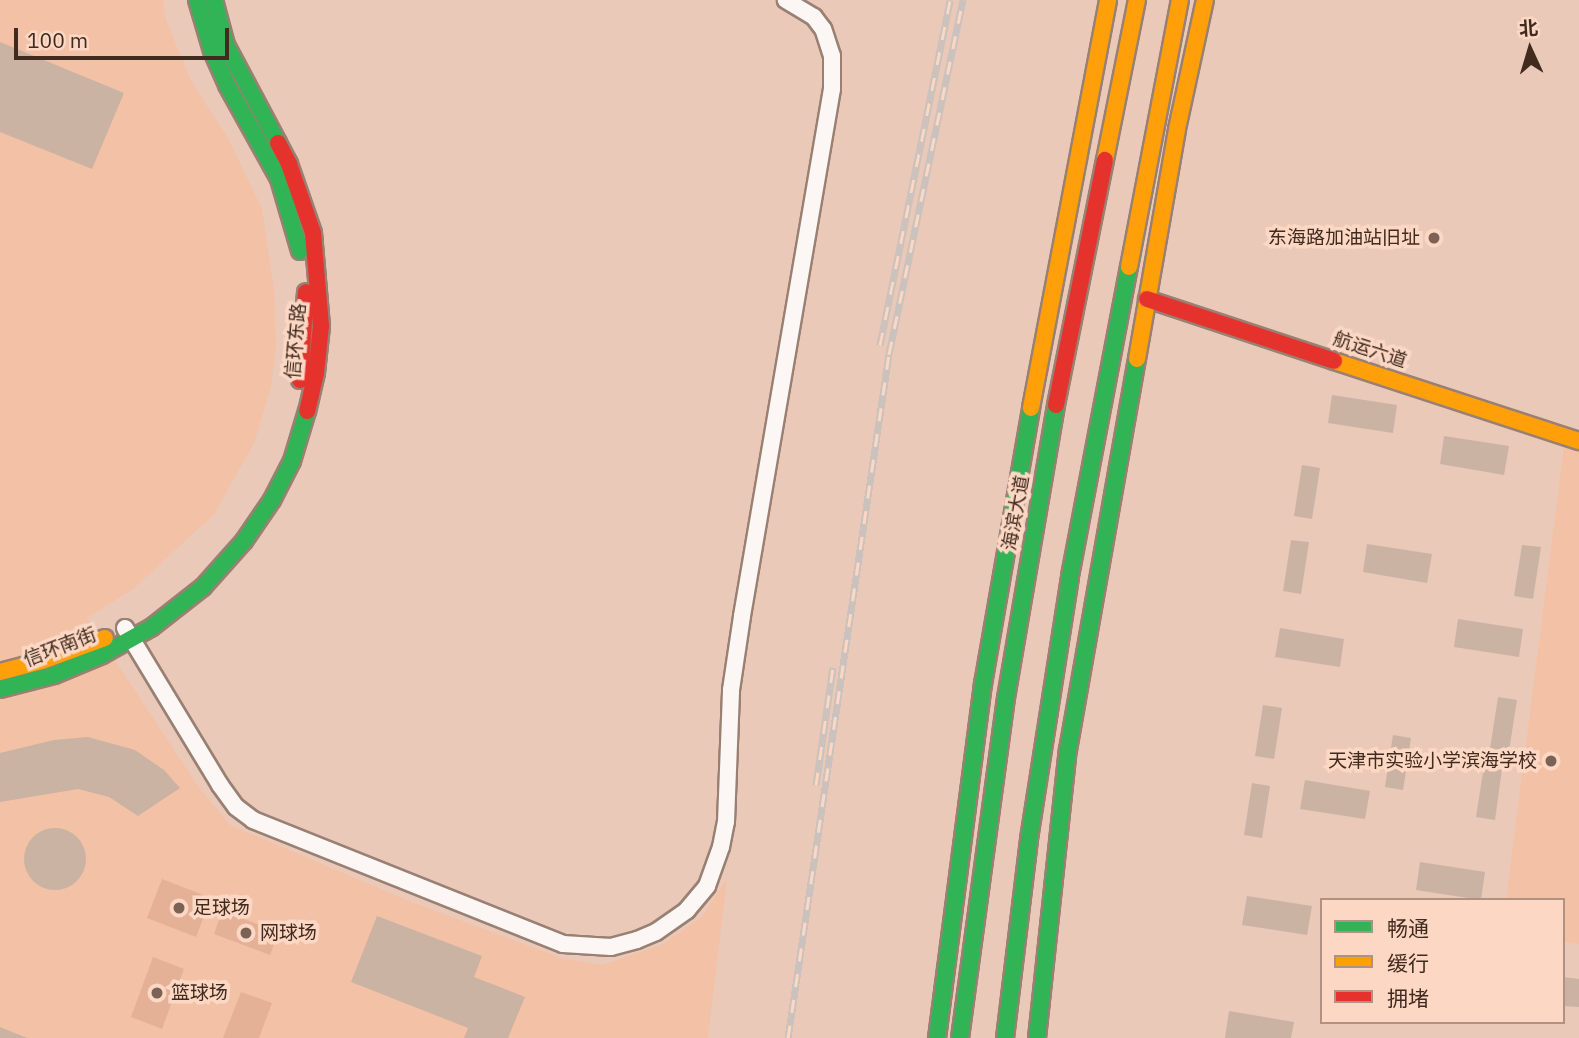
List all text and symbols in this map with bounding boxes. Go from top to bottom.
scale bar [18,14,233,58]
north arrow [1495,14,1565,84]
text: 北 [1518,15,1539,41]
text: 100 m [27,26,88,54]
place label: 东海路加油站旧址 [1268,227,1420,249]
marker: 东海路加油站旧址 [1426,230,1442,246]
street label: 信环东路 [281,302,311,380]
street label: 航运六道 [1330,327,1410,373]
street label: 海滨大道 [998,474,1034,552]
street label: 信环南街 [20,623,100,671]
place label: 天津市实验小学滨海学校 [1328,750,1537,772]
marker: 天津市实验小学滨海学校 [1543,753,1559,769]
place label: 足球场 [193,897,250,919]
legend [1320,898,1565,1024]
marker: 足球场 [171,900,187,916]
text: 畅通 [1387,914,1429,942]
place label: 网球场 [260,922,317,944]
marker: 网球场 [238,925,254,941]
text: 缓行 [1387,949,1429,977]
place label: 篮球场 [171,982,228,1004]
text: 拥堵 [1387,984,1429,1012]
marker: 篮球场 [149,985,165,1001]

